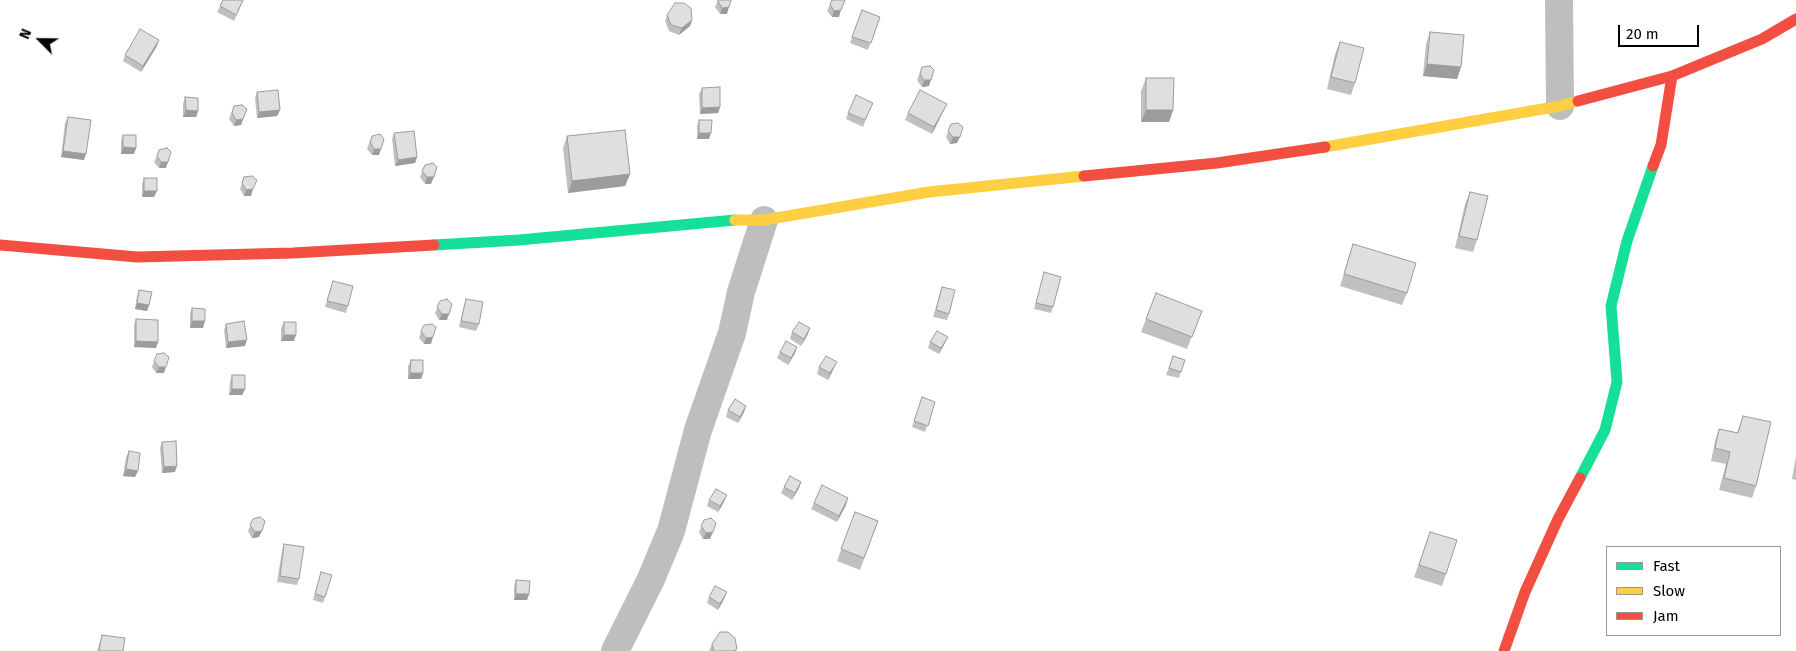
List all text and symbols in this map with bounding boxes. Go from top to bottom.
north arrow [15,15,65,65]
scale bar [1621,15,1702,47]
text: 20 m [1626,25,1659,43]
text: N [16,26,35,42]
legend [1606,546,1781,636]
text: Fast [1653,557,1680,575]
text: Slow [1653,582,1685,600]
text: Jam [1653,607,1679,625]

